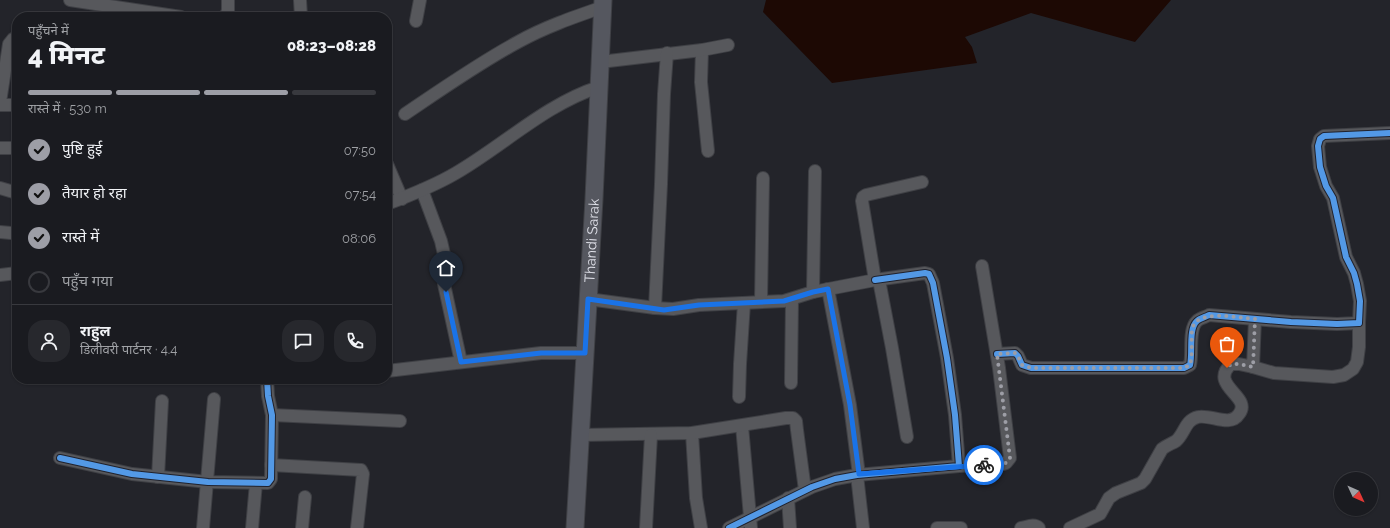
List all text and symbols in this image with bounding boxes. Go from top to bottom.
text: पहुँचने में [28,23,69,38]
text: 08:23–08:28 [287,37,376,55]
text: 4 मिनट [28,40,105,70]
text: रास्ते में · 530 m [28,101,107,116]
icon: check [28,139,50,161]
text: पुष्टि हुई [62,140,102,158]
text: 07:50 [344,143,376,158]
icon: check [28,183,50,205]
text: तैयार हो रहा [62,184,127,202]
text: 07:54 [345,187,376,202]
street label: Thandi Sarak [581,198,602,283]
icon: check [28,227,50,249]
text: रास्ते में [62,228,99,246]
text: 08:06 [342,231,376,246]
pin [429,251,463,292]
icon: home [435,257,457,279]
text: पहुँच गया [62,272,113,290]
button: person [28,320,70,362]
button: chat [282,320,324,362]
button: phone [334,320,376,362]
text: राहुल [80,322,111,340]
pin [1210,327,1244,368]
icon: bag [1216,333,1238,355]
text: डिलीवरी पार्टनर · 4.4 [80,342,177,357]
courier [964,445,1004,485]
icon: bike [973,454,995,476]
north arrow [1334,472,1378,516]
map controls [1334,472,1378,516]

